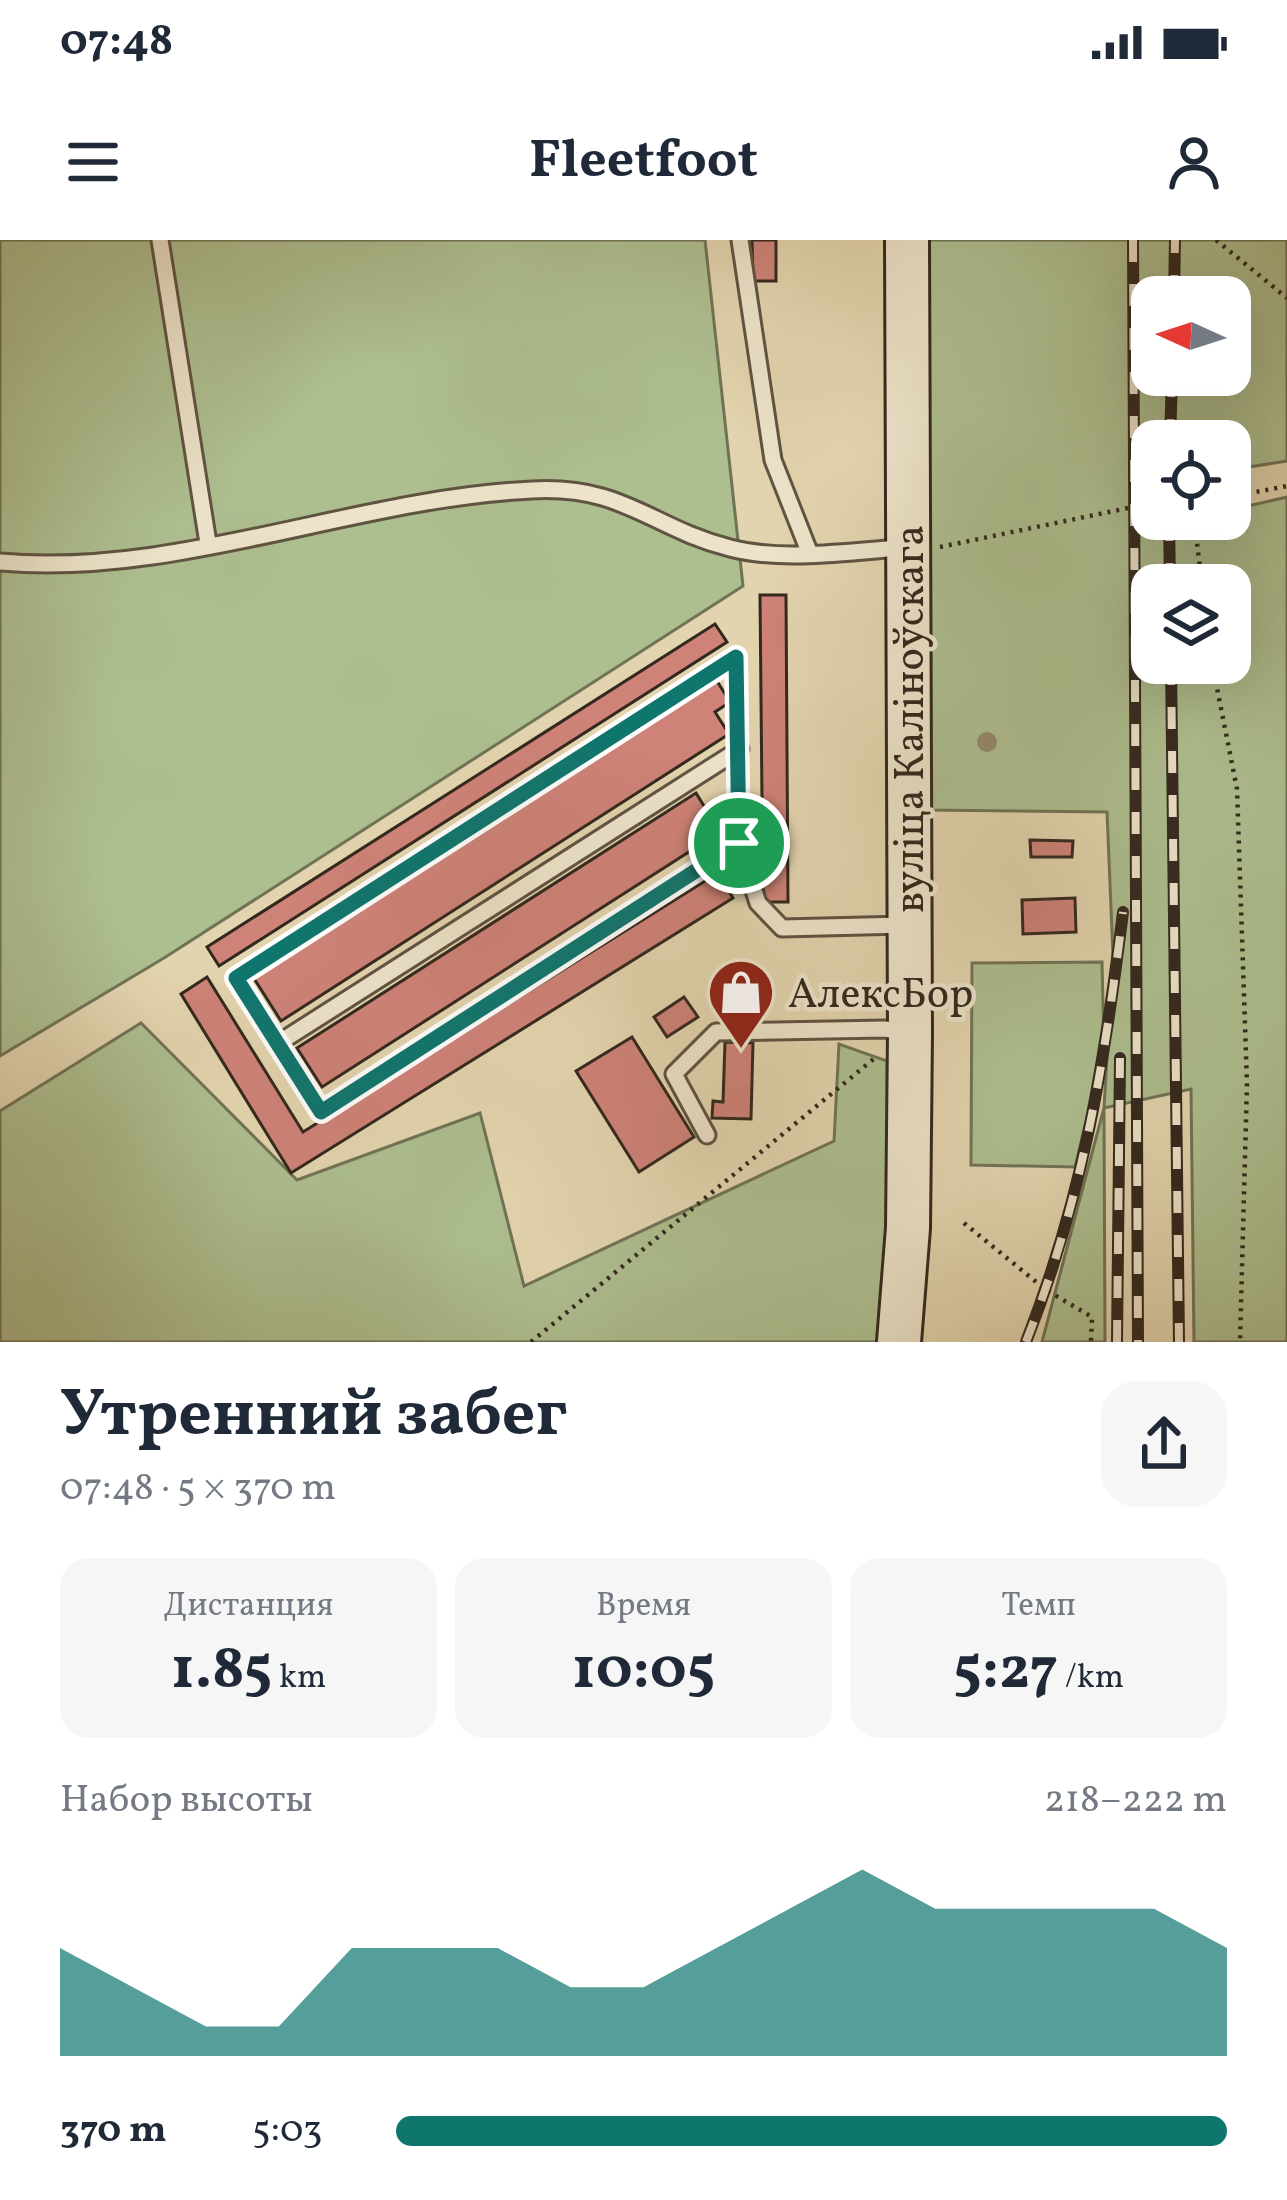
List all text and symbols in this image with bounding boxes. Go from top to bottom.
text: 07:48 [60,11,173,74]
text: Fleetfoot [529,125,758,200]
icon: menu [60,129,126,195]
icon: person [1161,129,1227,195]
north arrow [1131,276,1251,396]
map controls [1131,276,1251,684]
button: locate [1131,420,1251,540]
street label: вуліца Каліноўскага [883,525,942,913]
button: layers [1131,564,1251,684]
pin [688,792,790,894]
icon: arrive [706,810,772,876]
shop icon: АлексБор [706,957,776,1051]
place label: АлексБор [788,967,973,1026]
text: Утренний забег [60,1371,567,1463]
button: share [1101,1381,1227,1507]
text: 07:48 · 5 × 370 m [60,1462,336,1516]
text: Дистанция [164,1584,333,1630]
text: Время [596,1584,691,1630]
text: Темп [1001,1584,1076,1630]
text: 1.85 [171,1630,272,1713]
text: 10:05 [572,1630,715,1713]
text: 5:27 [953,1630,1058,1713]
text: km [272,1656,326,1702]
text: /km [1058,1656,1124,1702]
text: Набор высоты [60,1774,313,1828]
text: 218–222 m [1044,1774,1227,1828]
text: 370 m [60,2104,167,2158]
text: 5:03 [252,2104,322,2158]

